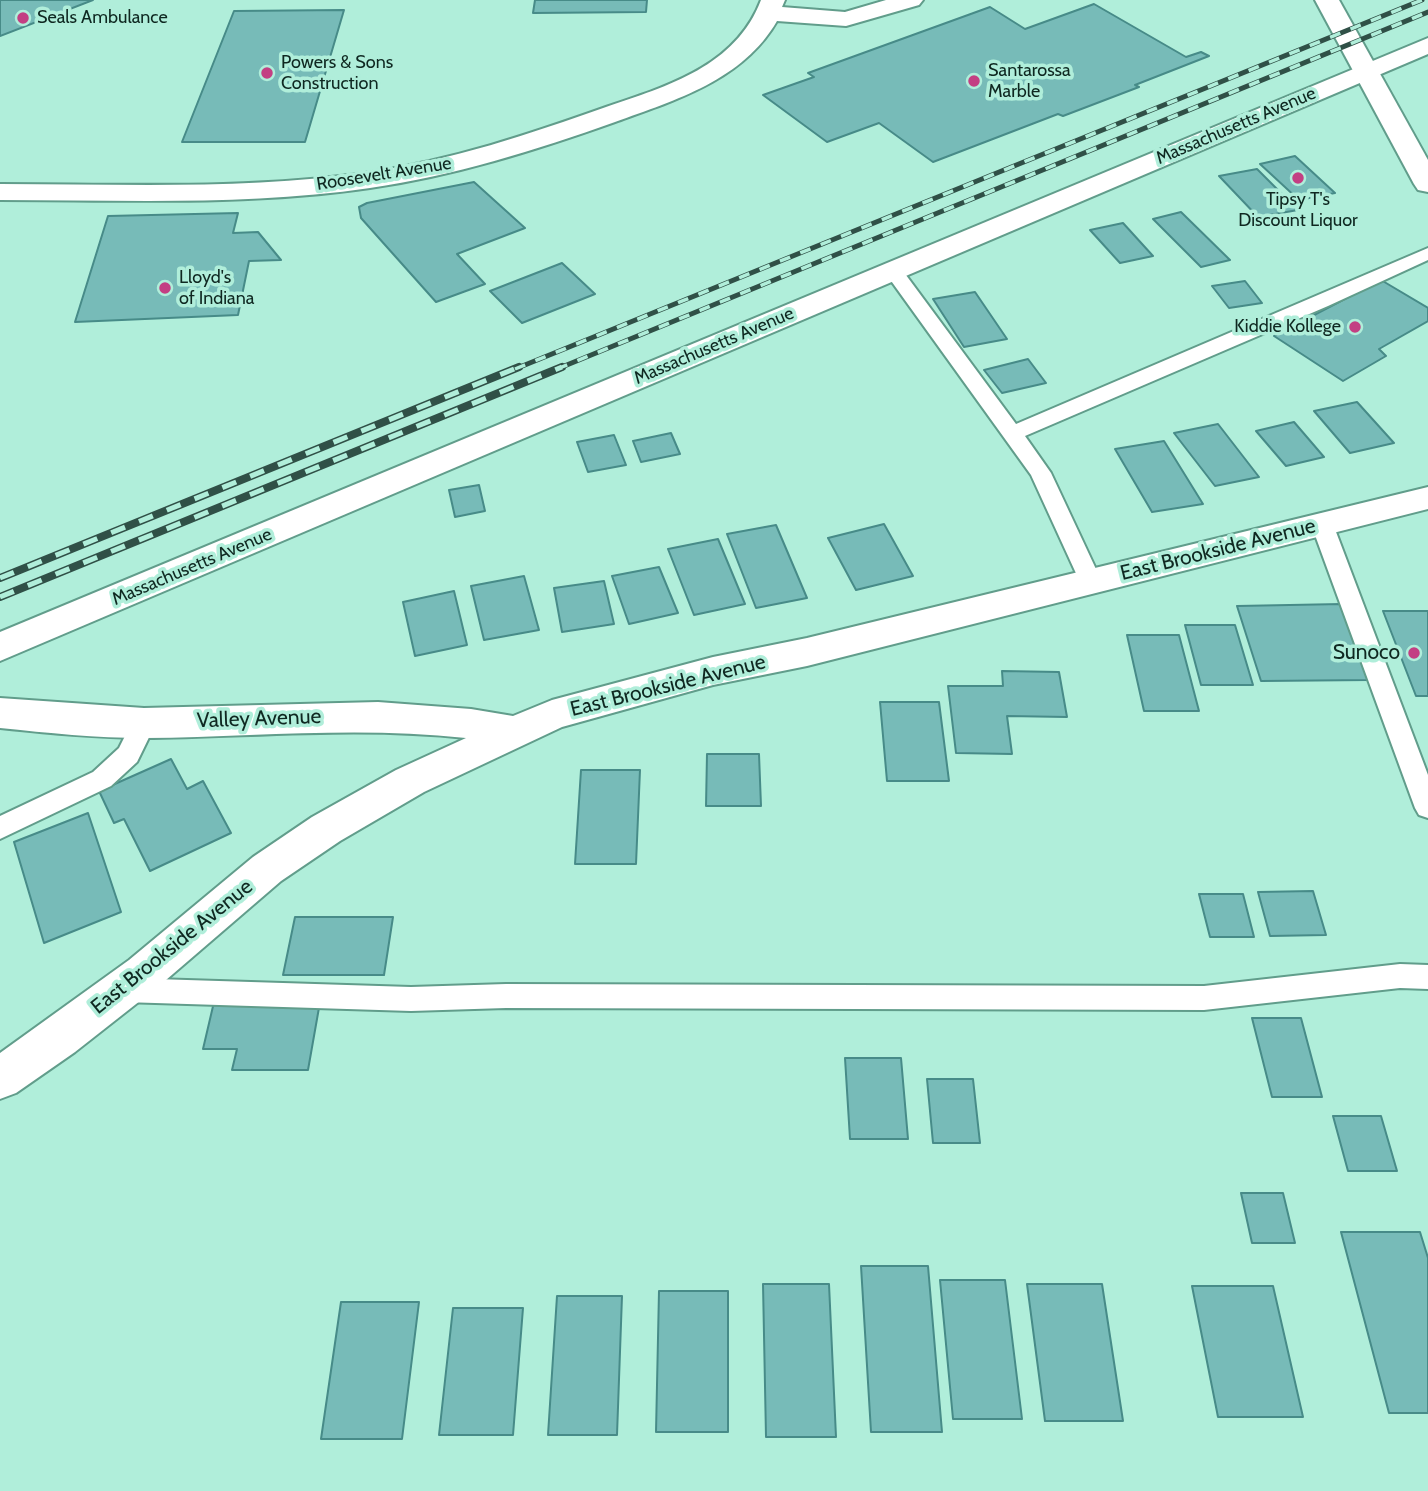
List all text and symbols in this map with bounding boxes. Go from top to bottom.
place label: Seals Ambulance [37,7,168,29]
marker: Seals Ambulance [15,10,31,26]
place label: Powers & Sons Construction [281,52,393,94]
place label: Santarossa Marble [988,60,1071,102]
marker: Powers & Sons Construction [259,65,275,81]
marker: Santarossa Marble [966,73,982,89]
street label: Massachusetts Avenue [1153,83,1319,169]
street label: Roosevelt Avenue [315,153,453,195]
marker: Tipsy T's Discount Liquor [1290,170,1306,186]
place label: Tipsy T's Discount Liquor [1238,189,1358,232]
place label: Lloyd's of Indiana [179,267,254,310]
marker: Lloyd's of Indiana [157,280,173,296]
street label: Massachusetts Avenue [631,303,797,389]
place label: Kiddie Kollege [1234,316,1341,338]
marker: Kiddie Kollege [1347,319,1363,335]
street label: East Brookside Avenue [1118,514,1318,586]
street label: Massachusetts Avenue [109,524,275,610]
place label: Sunoco [1333,640,1400,666]
marker: Sunoco [1406,645,1422,661]
street label: East Brookside Avenue [568,650,768,722]
street label: Valley Avenue [196,704,322,734]
street label: East Brookside Avenue [86,874,258,1020]

